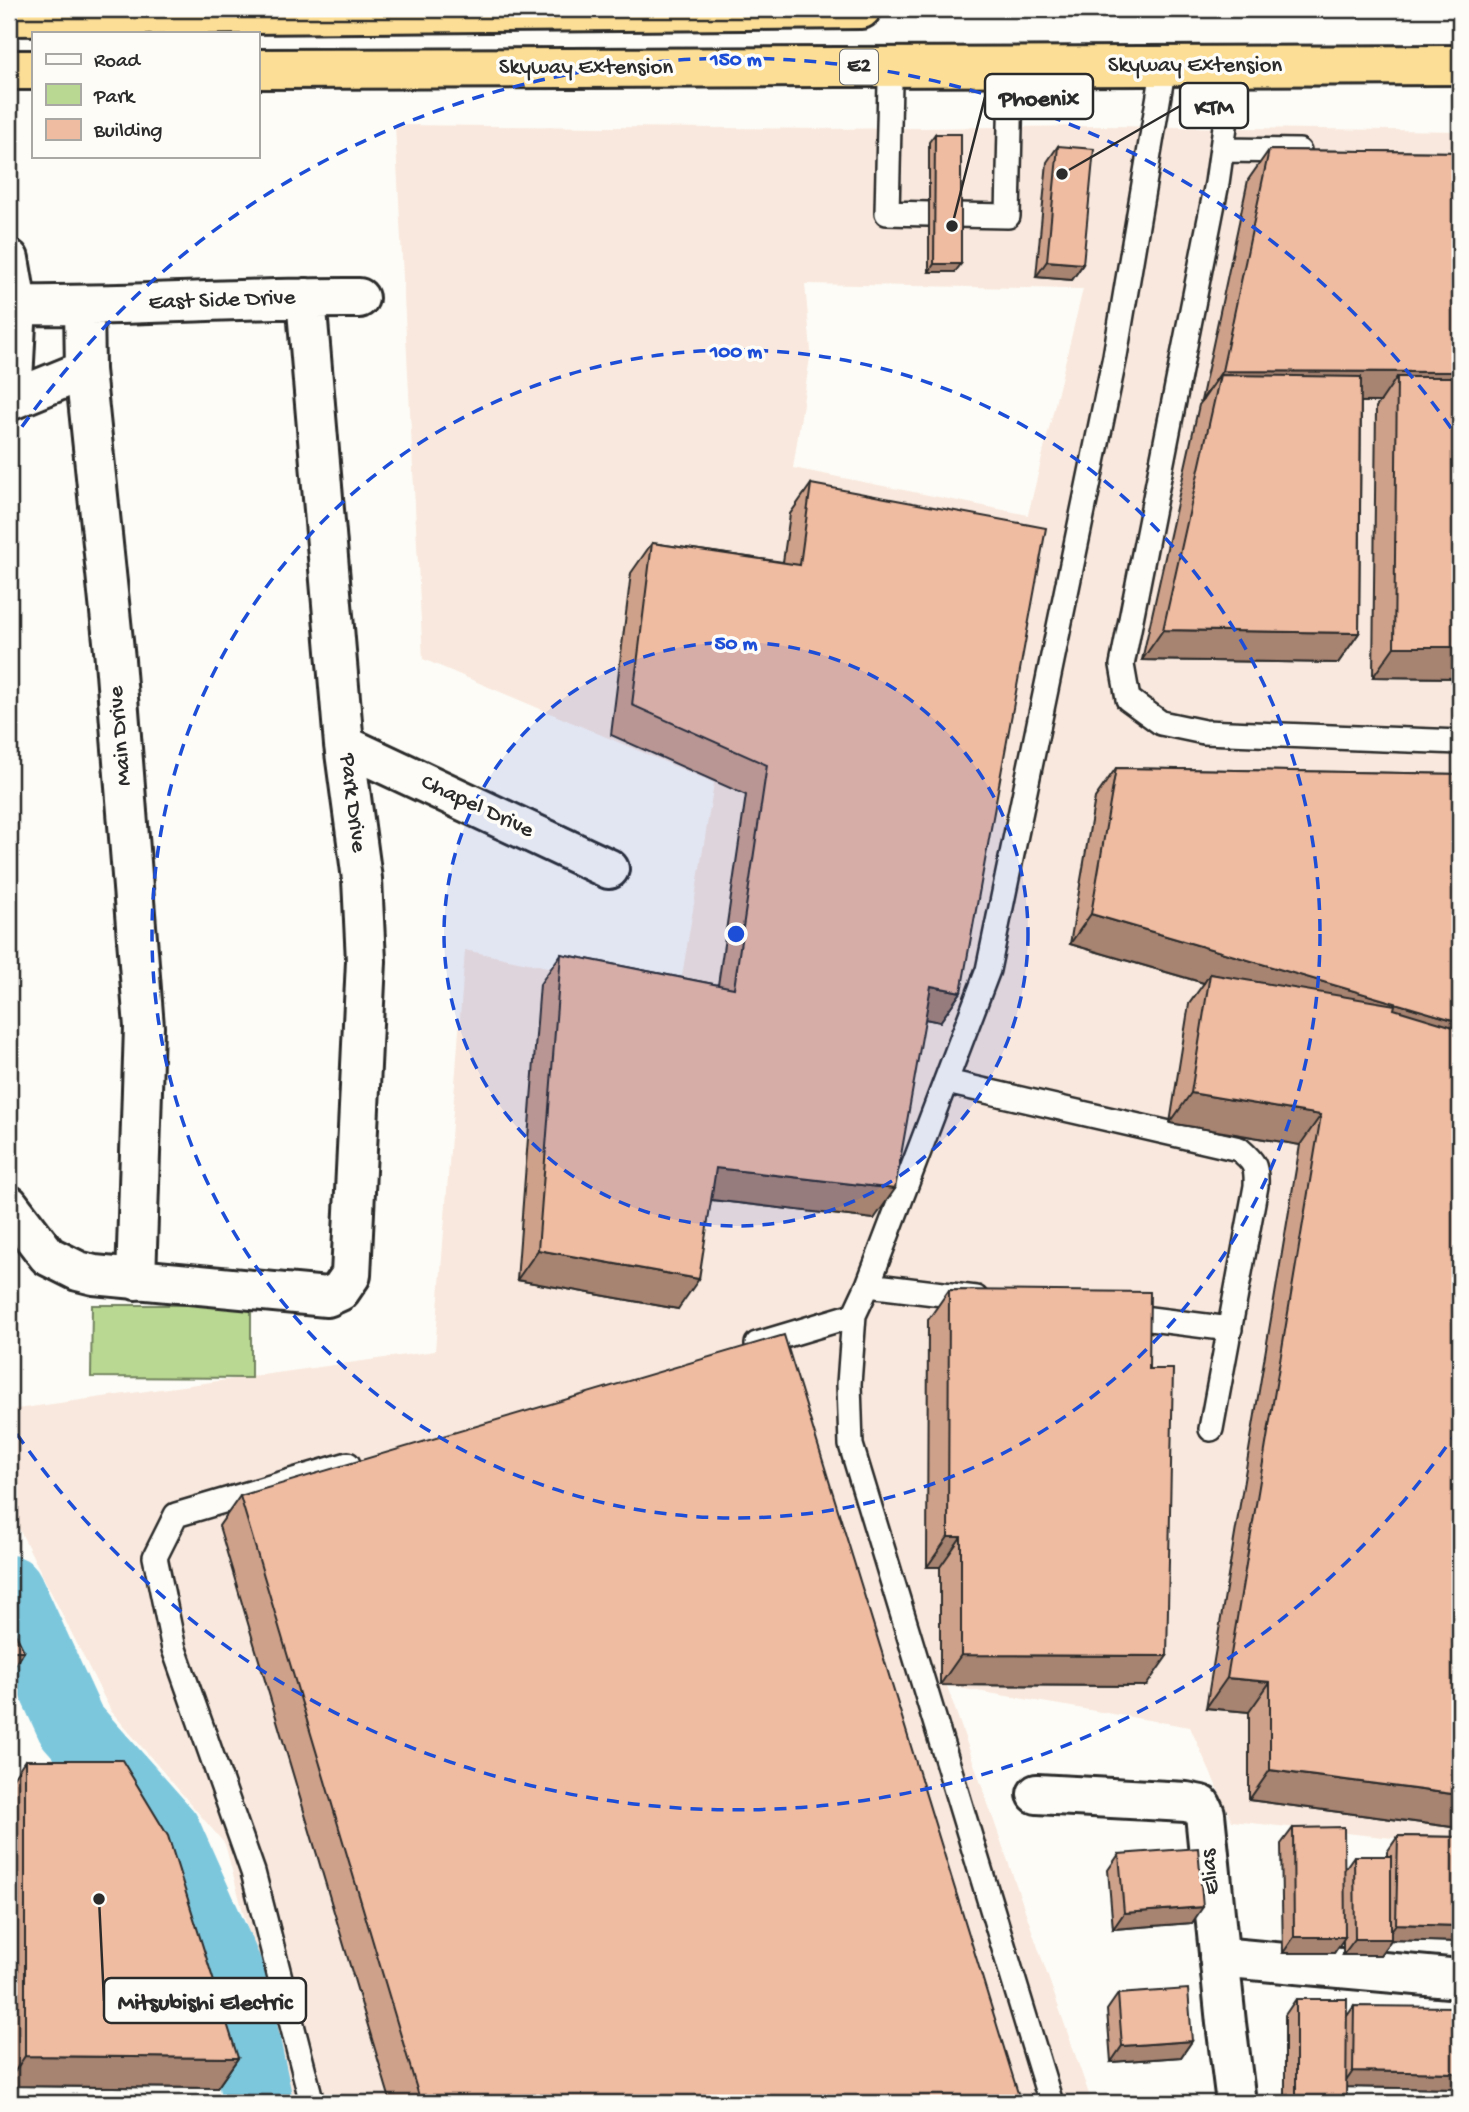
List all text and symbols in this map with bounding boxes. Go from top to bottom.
legend [32,32,259,158]
text: 150 m [709,49,762,74]
text: Road [94,50,142,75]
road number: E2 [840,50,878,84]
street label: Skyway Extension [1108,53,1282,80]
street label: Skyway Extension [499,55,673,82]
callout: Phoenix [985,74,1093,119]
callout: KTM [1180,83,1248,128]
text: Park [93,86,137,111]
text: Phoenix [997,86,1079,115]
text: KTM [1193,95,1235,124]
text: Building [93,120,163,145]
street label: East Side Drive [148,285,297,317]
text: 100 m [709,341,762,366]
text: 50 m [715,633,758,658]
street label: Main Drive [103,684,139,787]
street label: Park Drive [332,751,372,855]
street label: Chapel Drive [416,769,539,845]
centre of rings [724,922,748,946]
street label: Elias [1195,1847,1227,1896]
callout: Mitsubishi Electric [104,1978,306,2023]
text: Mitsubishi Electric [118,1990,294,2019]

